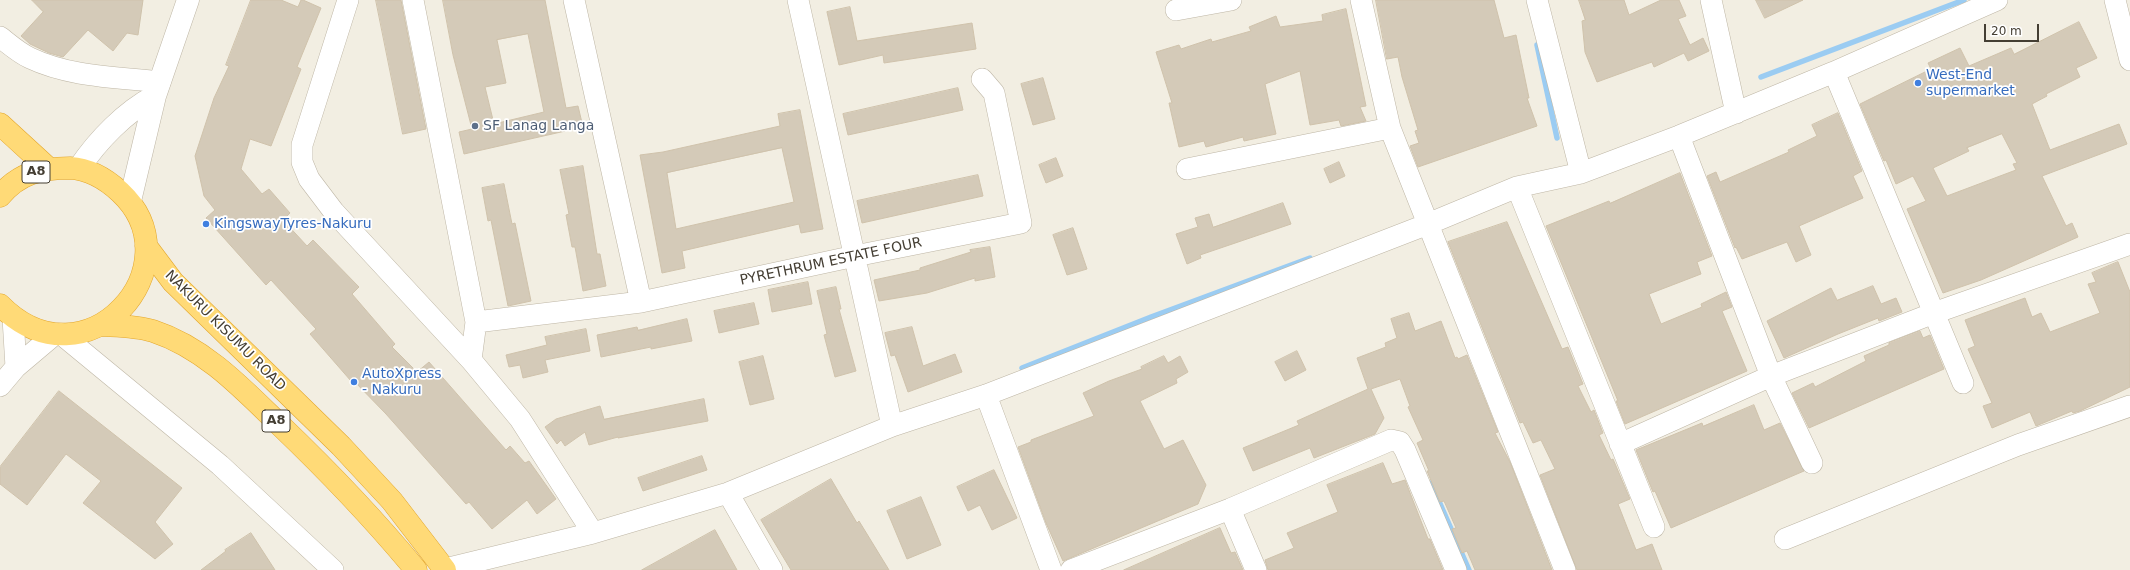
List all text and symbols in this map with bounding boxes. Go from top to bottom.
scale bar [1986,16,2041,42]
text: 20 m [1991,24,2022,38]
place label: West-End supermarket [1926,67,2015,100]
marker: West-End supermarket [1913,78,1923,88]
place label: SF Lanag Langa [483,118,594,134]
marker: SF Lanag Langa [470,121,480,131]
road number: A8 [22,161,50,183]
place label: KingswayTyres-Nakuru [214,216,372,232]
marker: KingswayTyres-Nakuru [201,219,211,229]
street label: PYRETHRUM ESTATE FOUR [739,235,923,289]
street label: NAKURU KISUMU ROAD [161,267,289,395]
place label: AutoXpress - Nakuru [362,366,442,398]
marker: AutoXpress - Nakuru [349,377,359,387]
road number: A8 [262,410,290,432]

